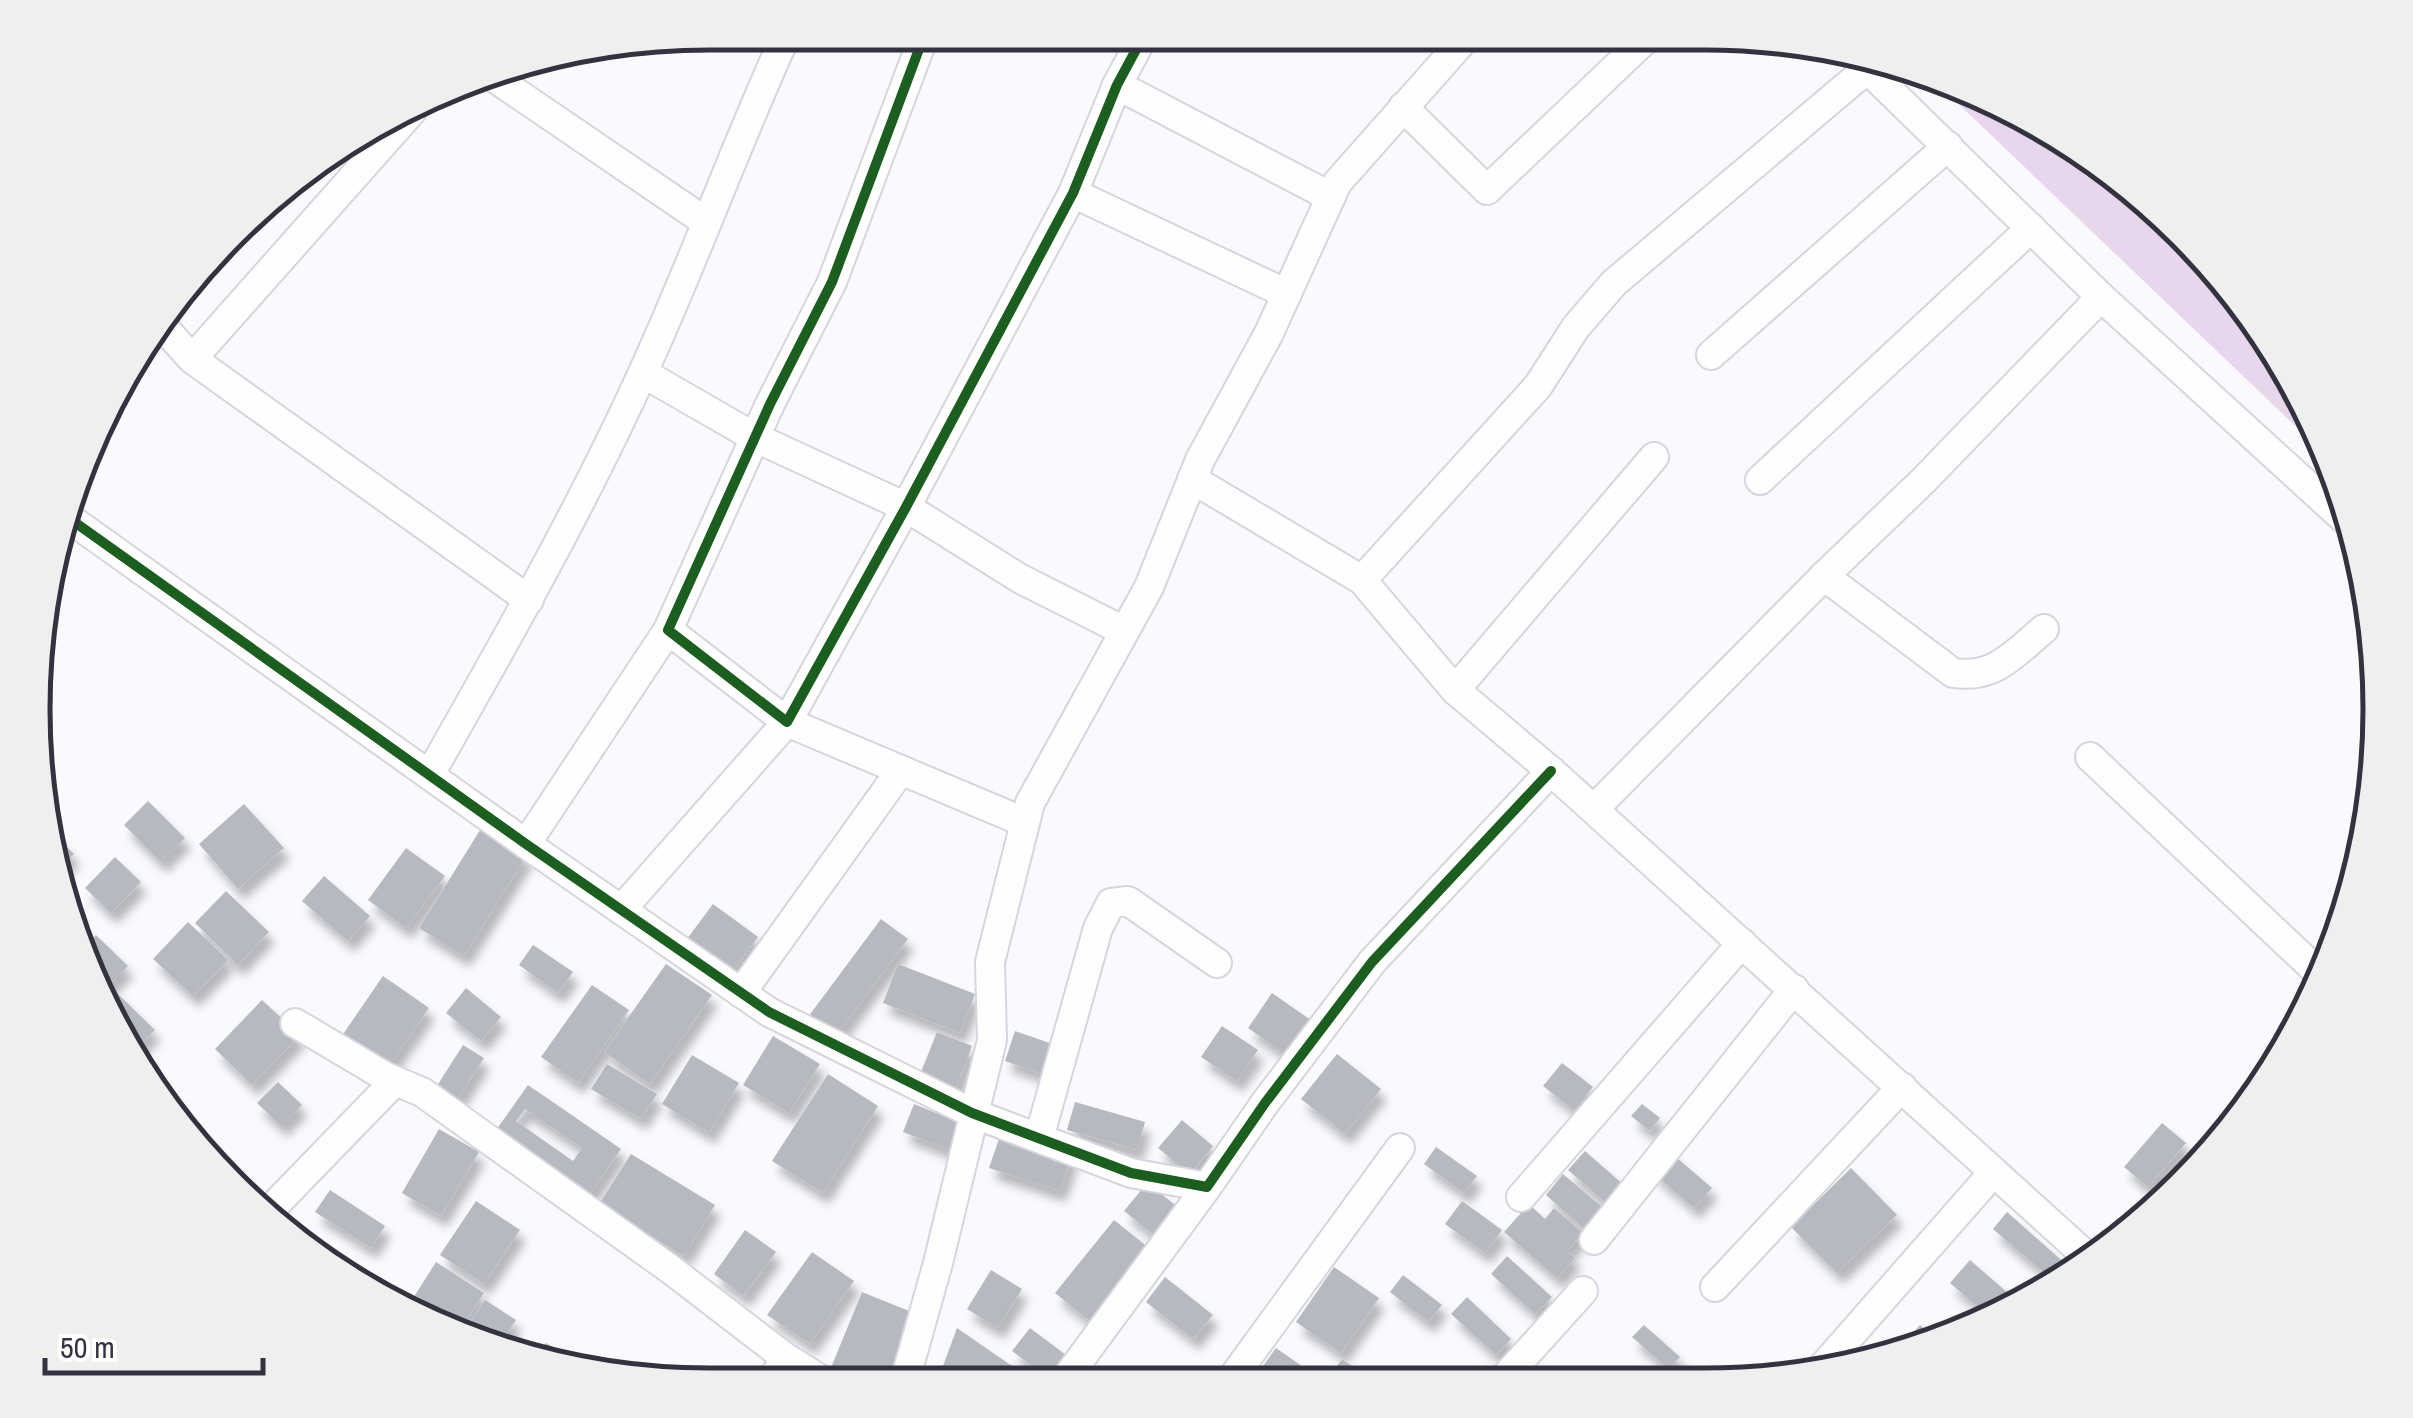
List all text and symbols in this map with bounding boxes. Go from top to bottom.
scale bar [45,1313,262,1375]
text: 50 m [60,1327,115,1367]

